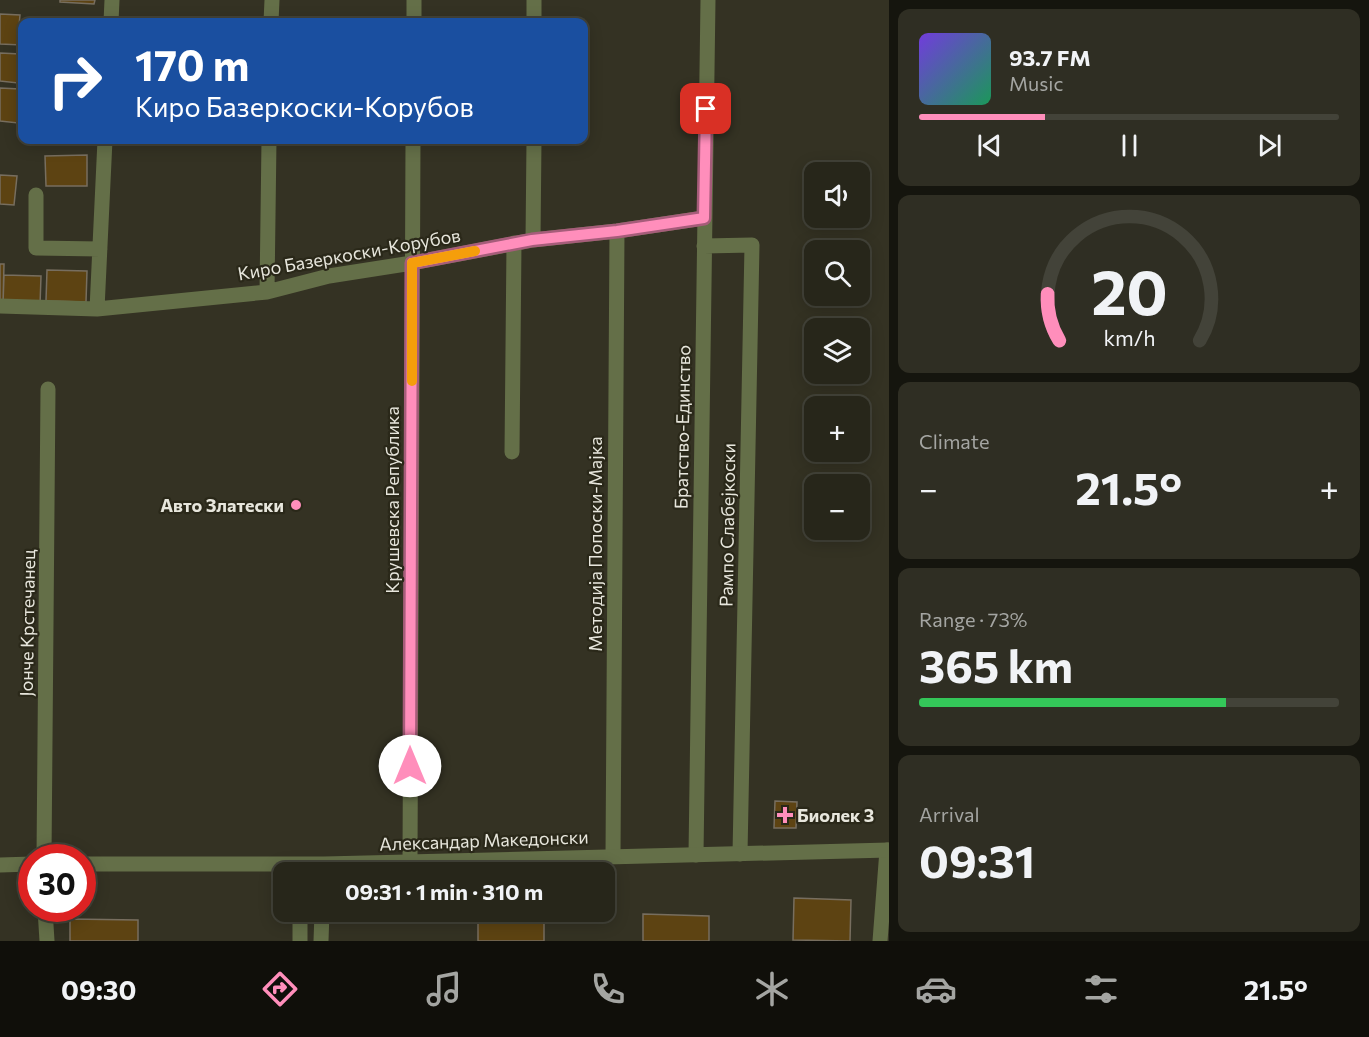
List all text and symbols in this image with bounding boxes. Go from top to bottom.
text: 170 m [135,38,249,90]
icon: right [36,42,114,120]
text: 93.7 FM [1009,44,1091,71]
text: Music [1009,71,1063,95]
pin [680,83,731,134]
text: Киро Базеркоски-Корубов [135,90,474,123]
icon: arrive [689,92,722,125]
icon: previous [973,129,1006,162]
icon: pause [1113,129,1146,162]
icon: next [1253,129,1286,162]
map controls [804,162,870,540]
button: sound [804,162,870,228]
street label: Киро Базеркоски-Корубов [236,224,462,284]
button: search [804,240,870,306]
text: 20 [1091,252,1167,328]
button: layers [804,318,870,384]
text: km/h [1103,325,1155,351]
street label: Братство-Единство [670,345,694,509]
button: + [804,396,870,462]
street label: Крушевска Република [381,406,403,594]
text: Climate [919,429,989,453]
street label: Методија Попоски-Мајка [584,436,606,652]
street label: Рампо Слабејкоски [715,443,739,607]
text: 21.5° [1075,459,1182,514]
text: − [919,467,938,508]
text: + [1320,467,1339,508]
button: − [804,474,870,540]
place label: Авто Златески [160,494,284,516]
marker: Авто Златески [289,498,303,512]
street label: Јонче Крстечанец [15,549,39,697]
text: Range · 73% [919,607,1027,631]
text: 365 km [919,637,1073,692]
position arrow [378,734,442,798]
text: Arrival [919,802,980,826]
place label: Биолек 3 [797,804,874,826]
marker: Биолек 3 [778,808,792,822]
street label: Александар Македонски [379,825,589,855]
text: 09:31 [919,832,1035,887]
speed limit sign: 30 [18,844,96,922]
text: 09:31 · 1 min · 310 m [345,878,543,905]
icon: directions [259,968,301,1010]
icon: music [423,968,465,1010]
icon: phone [587,968,629,1010]
icon: climate [751,968,793,1010]
icon: car [915,968,957,1010]
icon: filters [1080,968,1122,1010]
text: 09:30 [61,973,137,1006]
text: 21.5° [1244,973,1308,1006]

